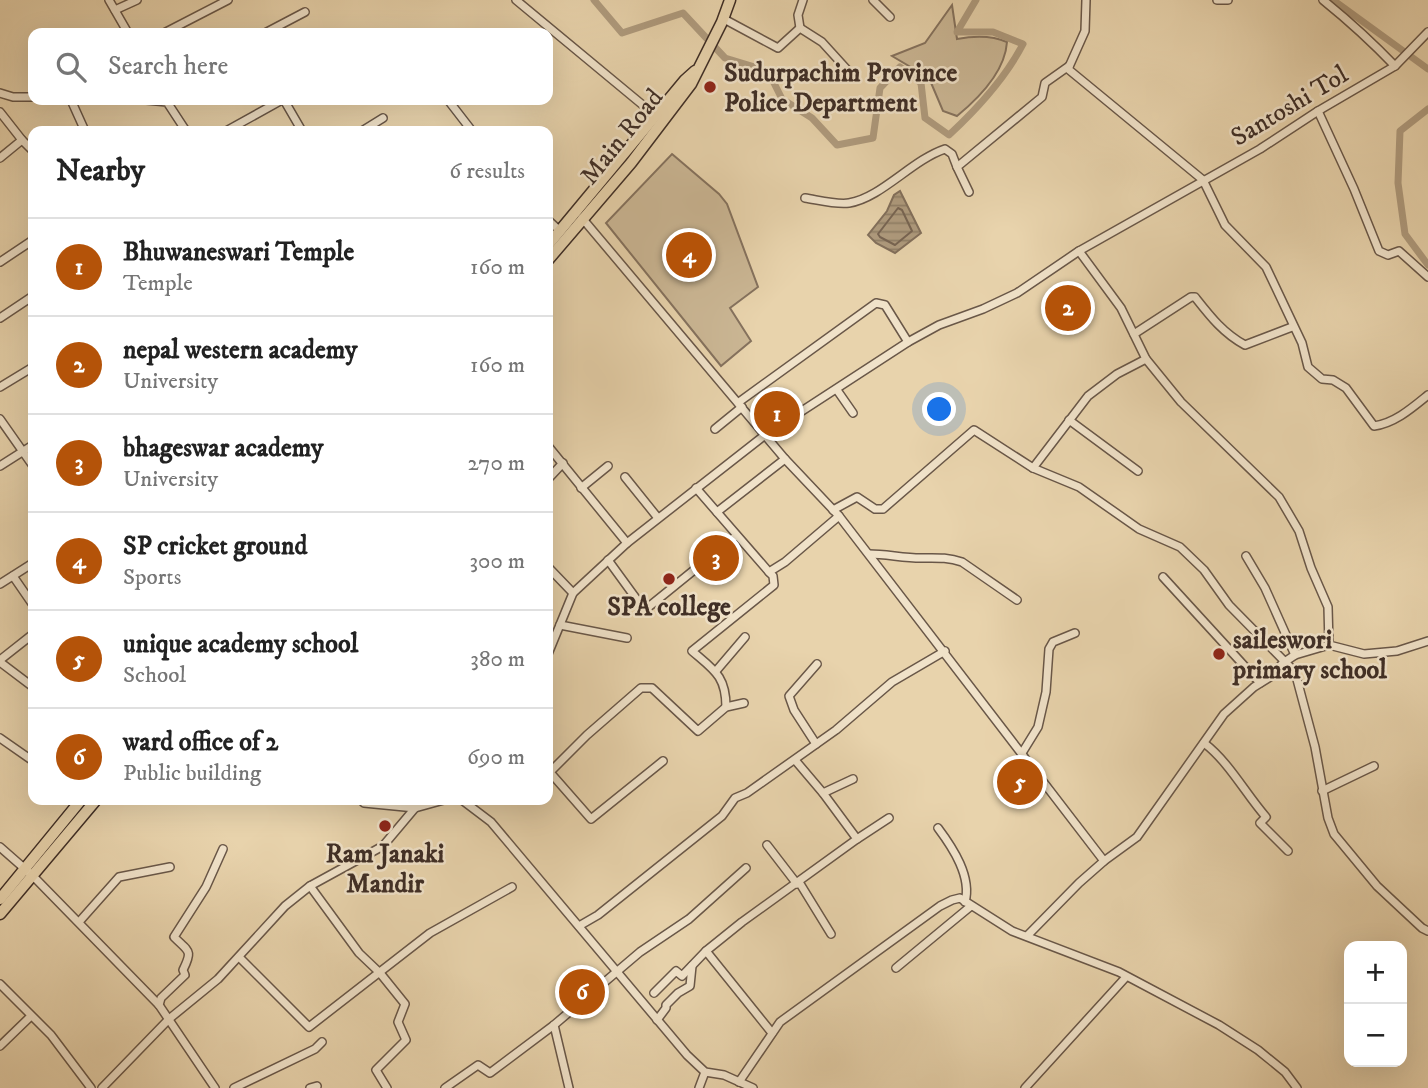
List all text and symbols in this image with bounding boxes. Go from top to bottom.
search box [28,28,553,105]
icon: search [52,48,90,86]
text: Search here [108,50,228,83]
place label: Sudurpachim Province Police Department [724,57,957,120]
street label: Santoshi Tol [1225,58,1355,154]
marker: Sudurpachim Province Police Department [702,79,718,95]
street label: Main Road [573,82,671,192]
text: Nearby [56,153,145,190]
text: 6 results [449,157,525,186]
pin: 4 [666,229,712,281]
text: Bhuwaneswari Temple [123,236,354,269]
text: 1 [75,253,83,282]
text: 160 m [470,253,525,282]
text: Temple [123,269,193,298]
pin: 2 [1045,282,1091,334]
text: nepal western academy [123,334,357,367]
text: 2 [73,351,85,380]
text: 160 m [470,351,525,380]
text: University [123,367,218,396]
pin: 1 [754,388,800,440]
your location [922,392,956,426]
text: bhageswar academy [123,432,323,465]
text: 3 [75,449,83,478]
text: 270 m [468,449,525,478]
text: University [123,465,218,494]
text: SP cricket ground [123,530,307,563]
pin: 3 [693,532,739,584]
text: 4 [72,547,86,576]
text: 300 m [469,547,525,576]
text: Sports [123,563,181,592]
marker: SPA college [661,571,677,587]
place label: SPA college [607,591,731,624]
place label: saileswori primary school [1232,624,1388,687]
text: unique academy school [123,628,358,661]
text: 5 [73,645,85,674]
text: 380 m [470,645,525,674]
marker: saileswori primary school [1211,646,1227,662]
text: School [123,661,186,690]
text: ward office of 2 [123,726,278,759]
text: 6 [73,743,85,772]
text: 690 m [467,743,525,772]
pin: 5 [997,756,1043,808]
text: Public building [123,759,261,788]
marker: Ram Janaki Mandir [377,818,393,834]
place label: Ram Janaki Mandir [326,838,445,901]
map controls [1344,941,1407,1067]
button: + [1344,941,1407,1004]
pin: 6 [559,966,605,1018]
button: − [1344,1004,1407,1067]

